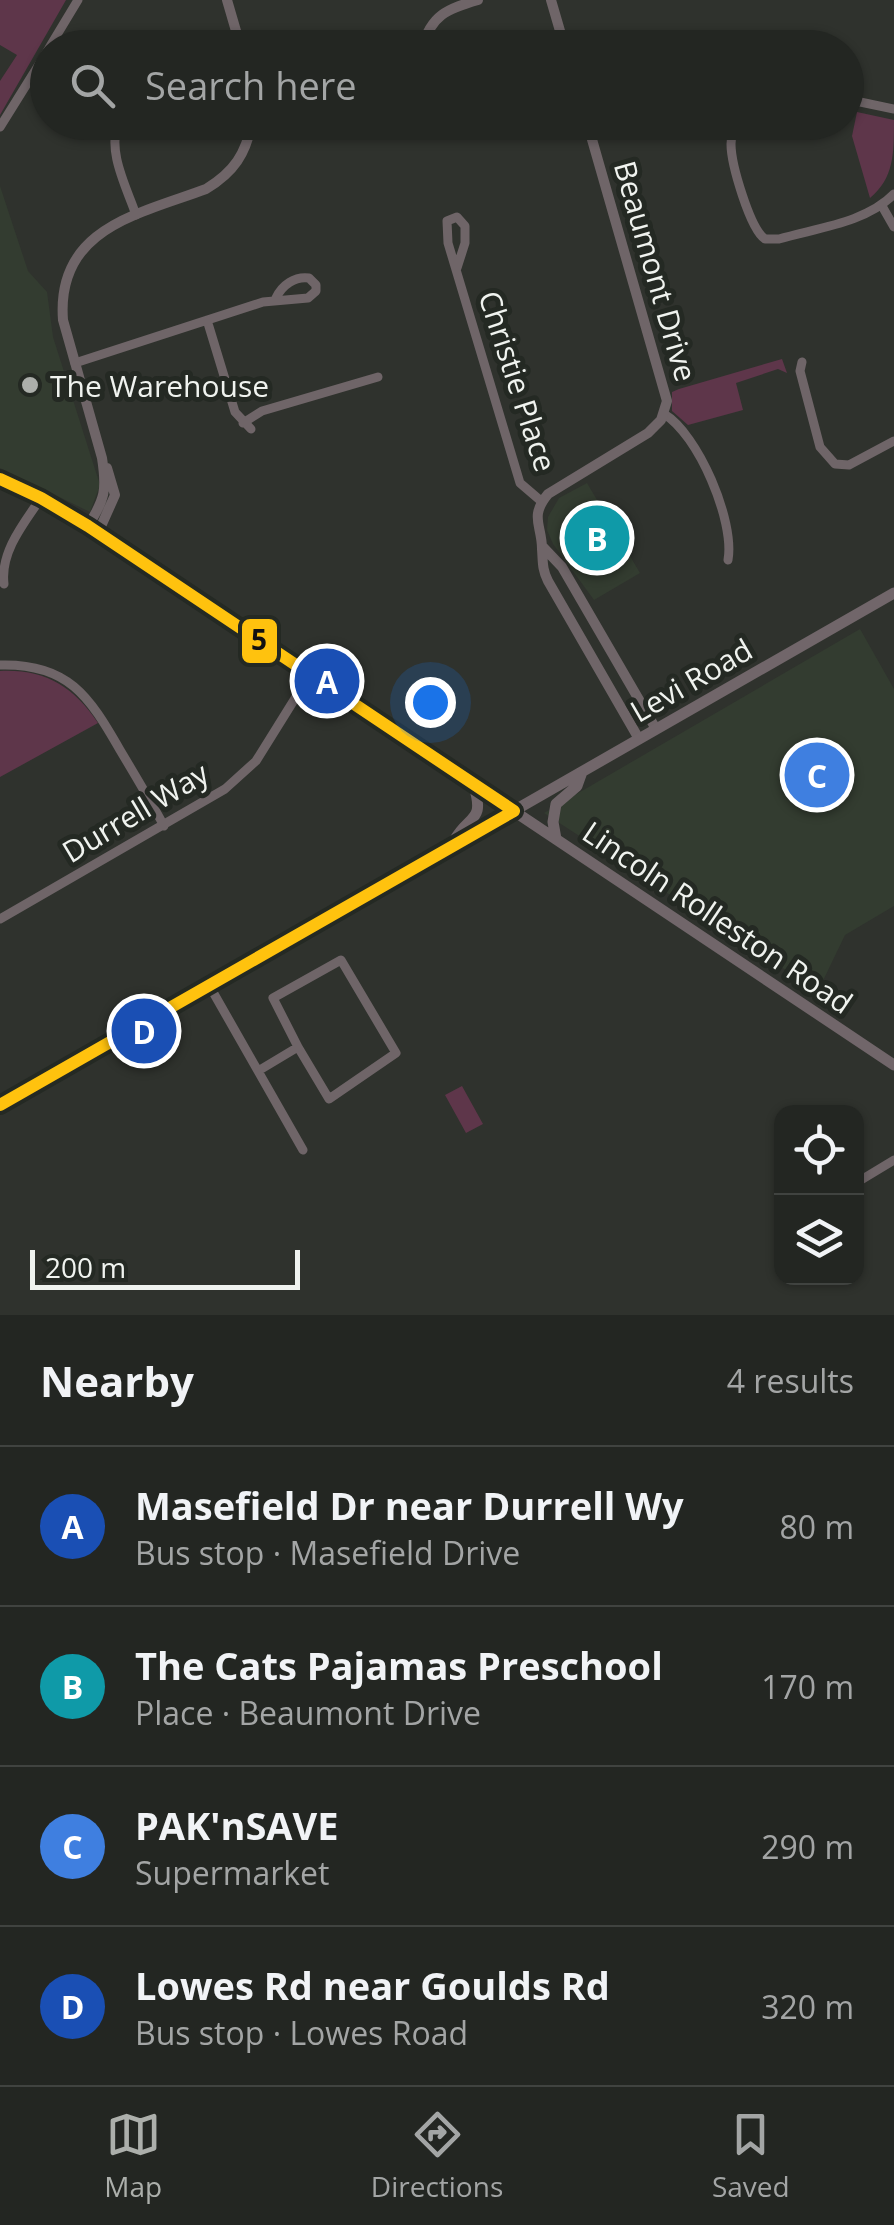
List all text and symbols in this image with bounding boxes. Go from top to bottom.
search box [30,30,864,140]
icon: search [65,58,120,113]
text: Search here [145,59,357,111]
street label: Beaumont Drive [605,156,707,386]
street label: Christie Place [469,285,567,477]
place label: The Warehouse [50,365,269,406]
marker: The Warehouse [19,374,41,396]
pin: B [564,500,630,576]
line badge: 5 [240,617,279,665]
text: 5 [251,620,267,658]
street label: Levi Road [623,629,759,731]
pin: A [294,644,360,718]
your location [405,677,456,728]
pin: C [784,738,850,812]
street label: Durrell Way [54,752,217,872]
street label: Lincoln Rolleston Road [575,811,861,1023]
pin: D [112,994,176,1068]
map controls [774,1105,864,1285]
button: locate [774,1105,864,1195]
button: layers [774,1195,864,1285]
scale bar [30,1245,300,1290]
text: 200 m [45,1248,126,1286]
text: Nearby [40,1352,194,1409]
text: 4 results [727,1359,854,1402]
text: Masefield Dr near Durrell Wy [135,1479,684,1531]
text: A [61,1505,84,1548]
text: 80 m [779,1505,854,1548]
text: Bus stop · Masefield Drive [135,1531,520,1574]
text: The Cats Pajamas Preschool [135,1639,663,1691]
text: B [62,1665,83,1708]
text: 170 m [761,1665,854,1708]
text: Place · Beaumont Drive [135,1691,481,1734]
text: PAK'nSAVE [135,1799,339,1851]
text: C [62,1825,83,1868]
text: 290 m [761,1825,854,1868]
text: Supermarket [135,1851,329,1894]
text: Lowes Rd near Goulds Rd [135,1959,610,2011]
text: D [61,1985,84,2028]
text: 320 m [761,1985,854,2028]
text: Bus stop · Lowes Road [135,2011,468,2054]
tab: Map [104,2107,162,2205]
tab: Directions [371,2107,503,2205]
tab: Saved [712,2107,790,2205]

